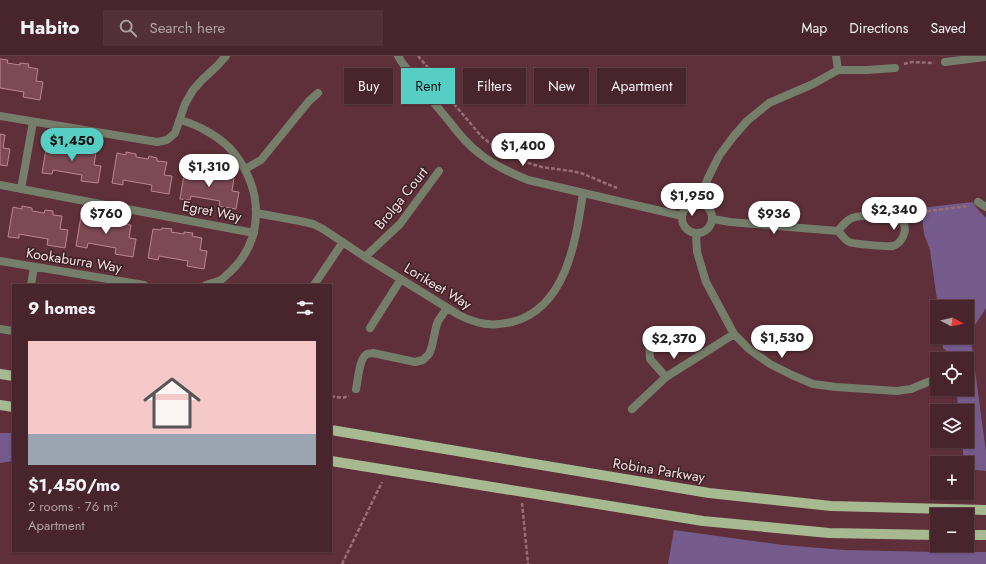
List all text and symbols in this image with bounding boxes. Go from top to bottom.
search box [103,10,383,46]
text: Habito [20,14,79,41]
icon: search [117,17,139,39]
text: Search here [149,17,225,39]
text: Map [801,18,827,38]
text: Directions [849,18,909,38]
text: Saved [931,18,966,38]
chip: Buy [344,68,393,104]
chip: Rent [401,68,455,104]
chip: Filters [463,68,526,104]
chip: New [534,68,589,104]
chip: Apartment [597,68,686,104]
pin: $1,450 [39,128,105,162]
text: $1,450 [50,131,94,150]
pin: $1,400 [490,133,556,167]
text: $1,400 [500,136,546,155]
pin: $1,310 [176,154,242,188]
text: $1,310 [188,157,230,176]
street label: Brolga Court [370,162,433,233]
pin: $1,950 [659,183,725,217]
text: $1,950 [670,186,714,205]
street label: Egret Way [180,195,244,227]
pin: $2,340 [861,197,927,231]
text: $2,340 [871,200,917,219]
pin: $760 [82,201,130,235]
pin: $936 [750,201,798,235]
text: $760 [89,204,123,223]
text: $936 [757,204,791,223]
street label: Kookaburra Way [25,243,124,278]
street label: Lorikeet Way [400,258,476,314]
text: 9 homes [28,296,96,320]
icon: filters [294,297,316,319]
north arrow [930,300,974,344]
map controls [930,300,974,552]
pin: $1,530 [749,325,815,359]
pin: $2,370 [641,326,707,360]
text: $1,530 [760,328,804,347]
text: $2,370 [651,329,697,348]
button: locate [930,352,974,396]
icon: home [136,367,208,439]
button: layers [930,404,974,448]
street label: Robina Parkway [612,453,707,487]
button: + [930,456,974,500]
text: $1,450/mo [28,473,120,497]
text: 2 rooms · 76 m² [28,497,118,516]
button: − [930,508,974,552]
text: Apartment [28,516,85,535]

